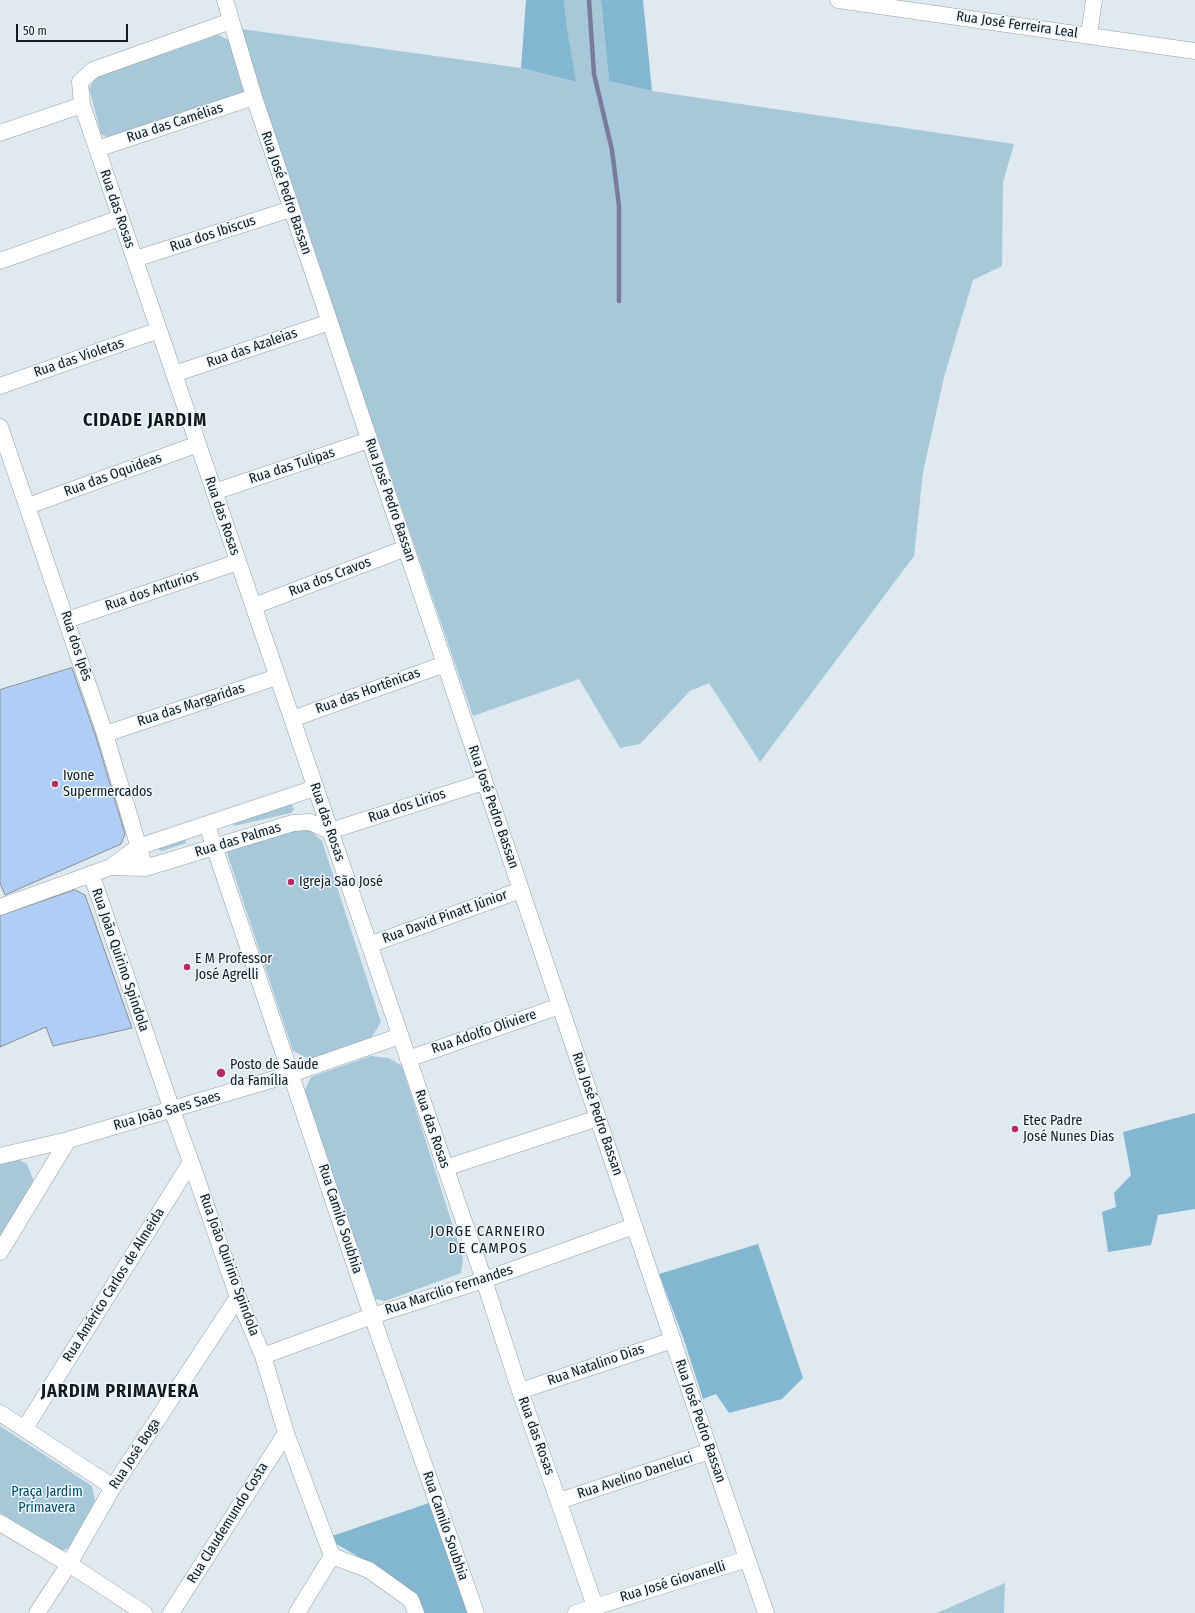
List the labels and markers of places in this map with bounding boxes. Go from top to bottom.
place label: Ivone Supermercados [63,768,152,800]
marker: Ivone Supermercados [50,779,60,789]
place label: Igreja São José [299,874,383,890]
marker: Igreja São José [286,877,296,887]
place label: E M Professor José Agrelli [195,951,272,984]
marker: E M Professor José Agrelli [182,962,192,972]
place label: Posto de Saúde da Família [230,1057,319,1090]
marker: Posto de Saúde da Família [215,1067,227,1079]
place label: Etec Padre José Nunes Dias [1023,1113,1114,1146]
marker: Etec Padre José Nunes Dias [1010,1124,1020,1134]

